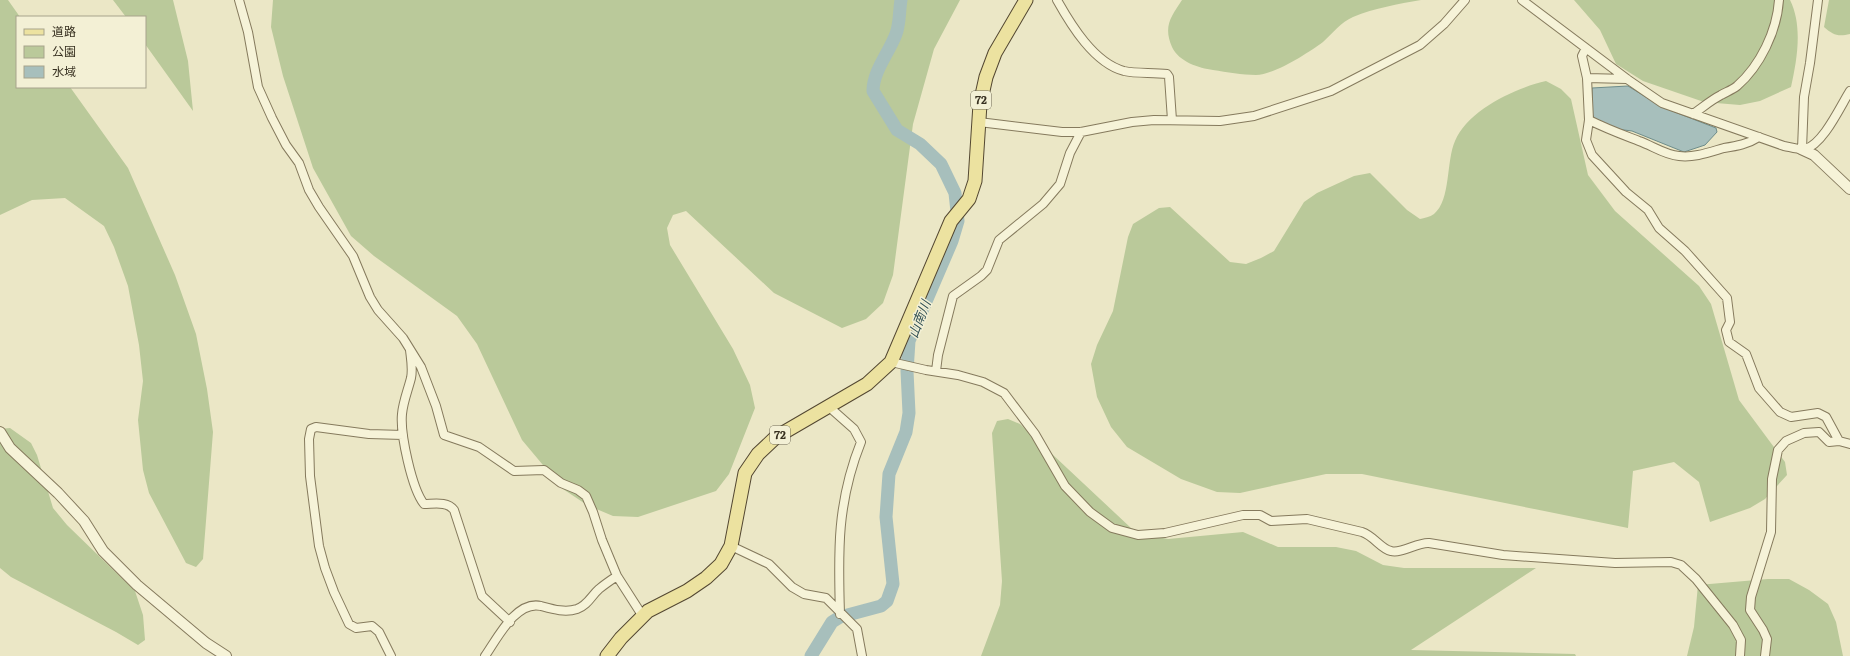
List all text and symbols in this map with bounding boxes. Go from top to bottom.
legend [16,16,146,88]
text: 道路 [52,22,76,40]
text: 公園 [52,42,76,60]
text: 水域 [52,62,76,80]
road number: 72 [971,91,991,109]
water label: 山南川 [903,295,935,340]
road number: 72 [770,426,790,444]

